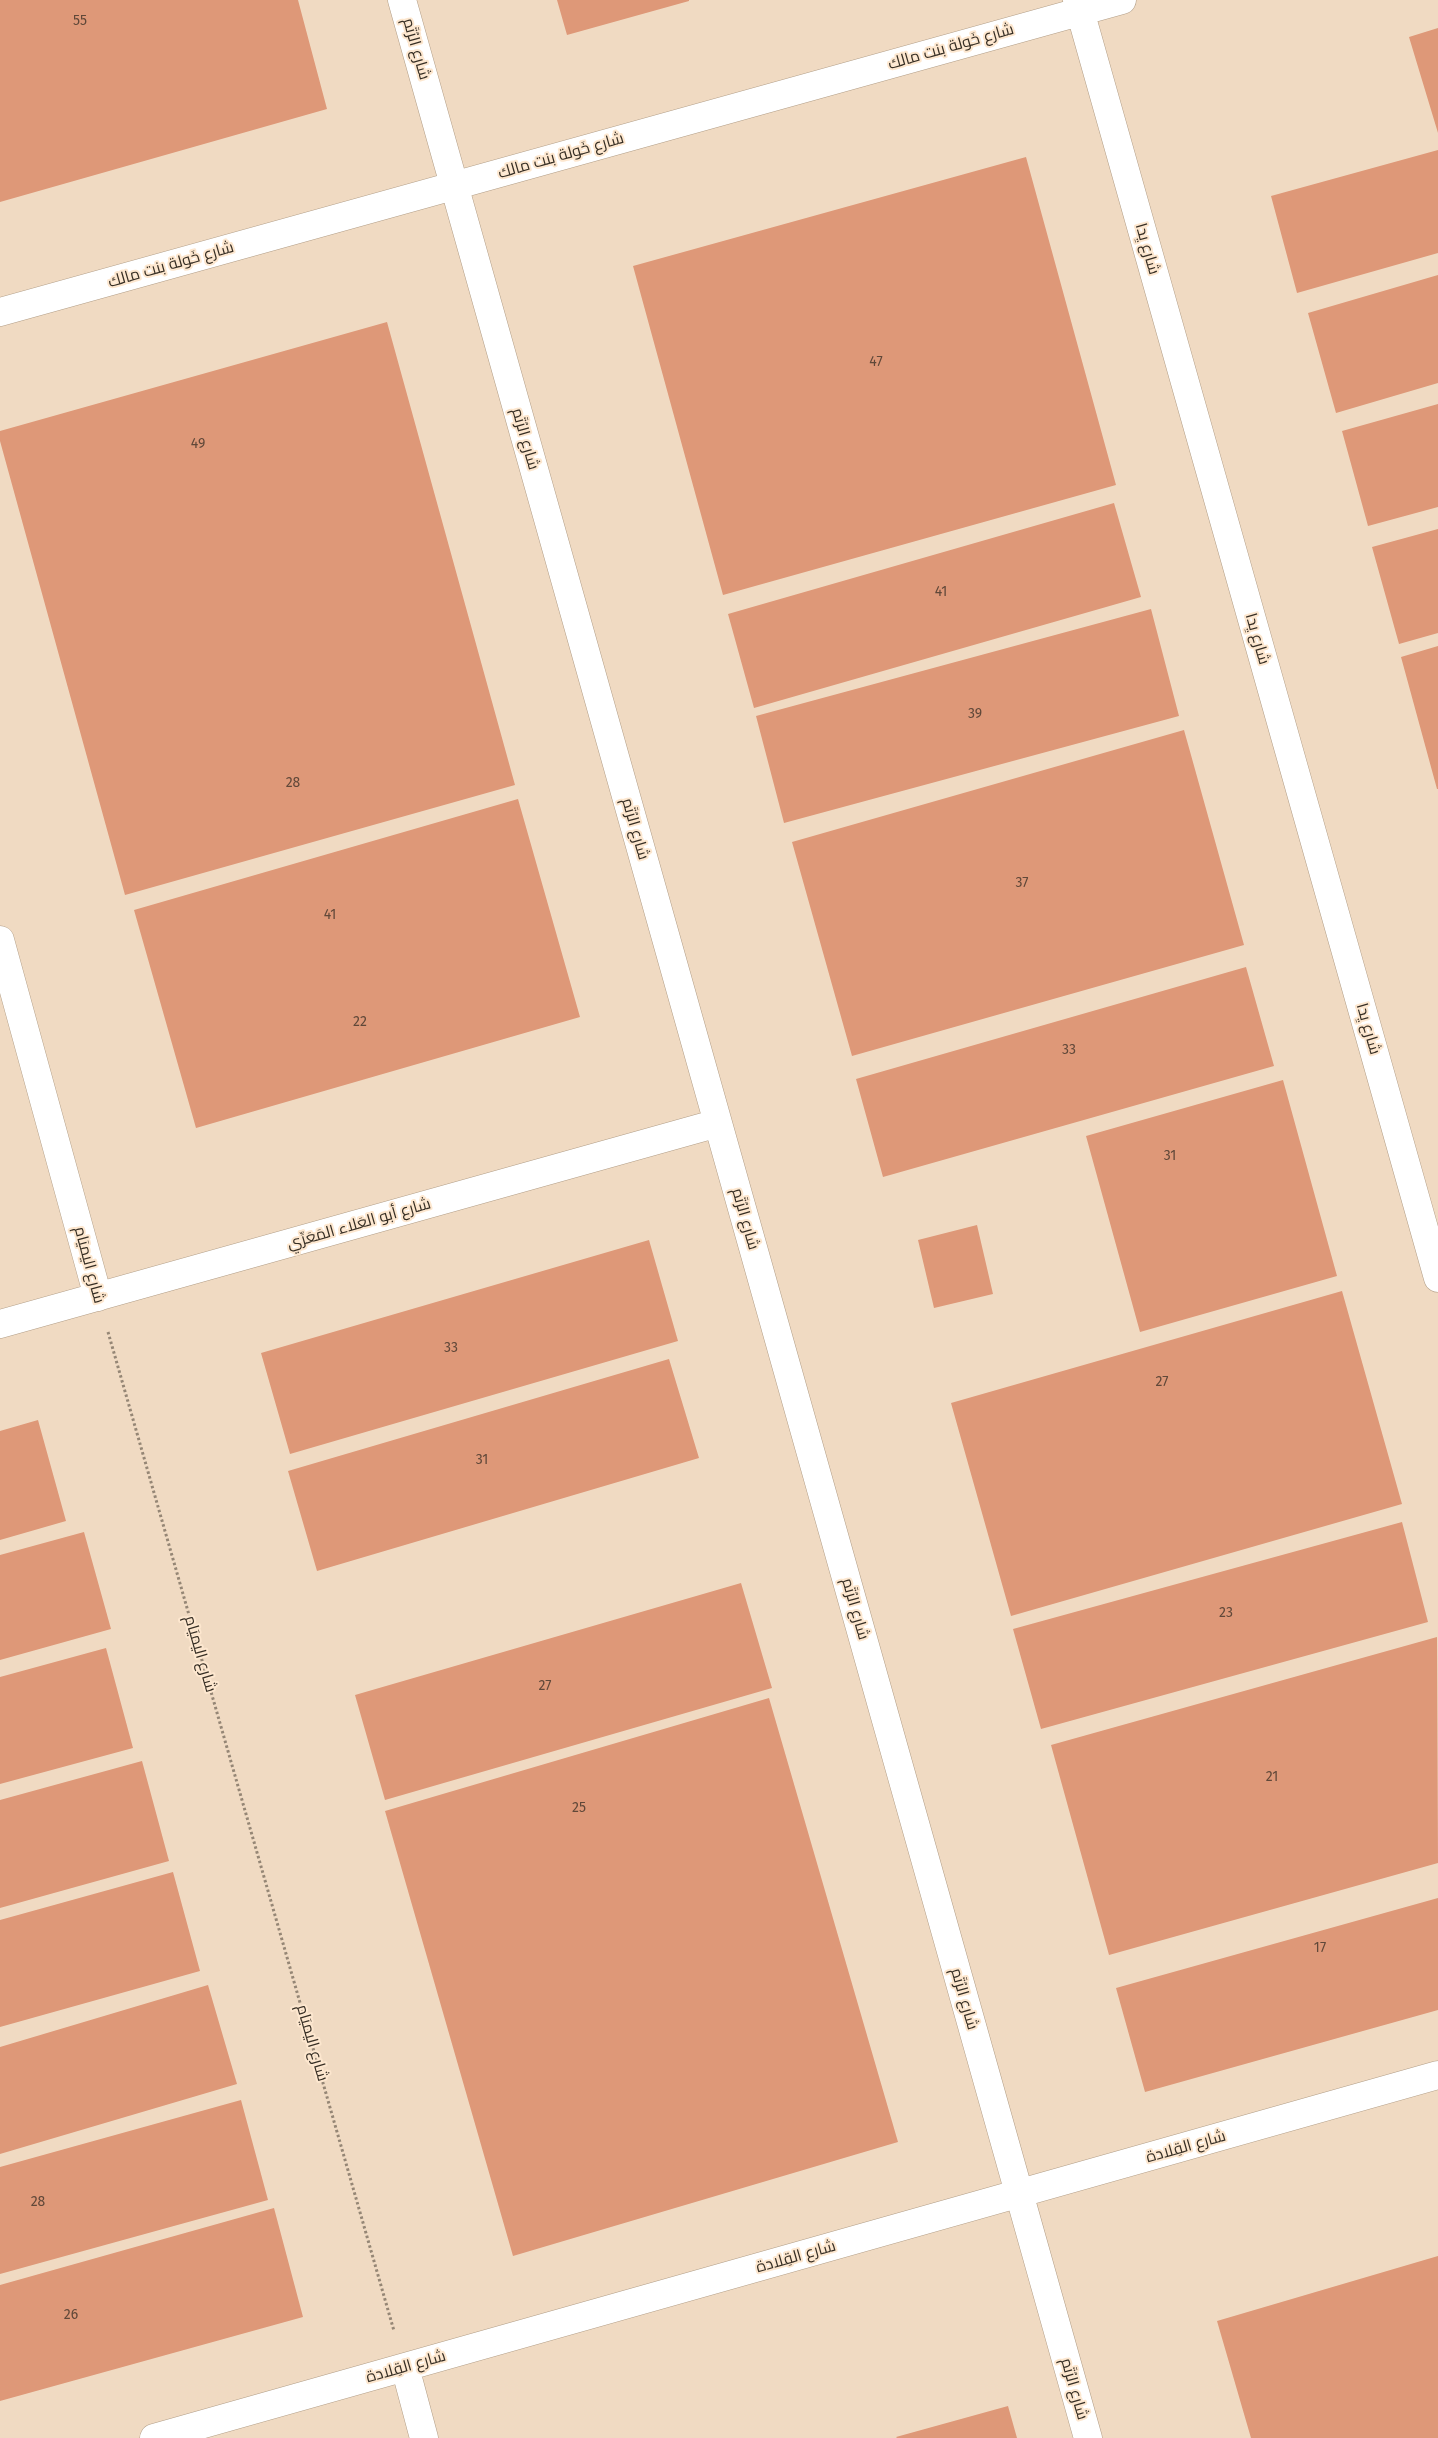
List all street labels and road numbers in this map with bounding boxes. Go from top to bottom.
street label: شارع الرُتَم [398,16,434,82]
street label: شارع خَولة بنت مالك [886,20,1016,74]
street label: شارع خَولة بنت مالك [496,129,626,183]
street label: شارع يِدا [1131,221,1163,277]
street label: شارع خَولة بنت مالك [106,238,236,292]
street label: شارع الرُتَم [507,406,543,472]
street label: شارع يِدا [1241,611,1273,667]
street label: شارع الرُتَم [617,796,653,862]
street label: شارع يِدا [1352,1001,1384,1057]
street label: شارع الرُتَم [727,1186,763,1252]
street label: شارع أبو العَلاء المَعَرِّي [285,1194,433,1254]
street label: شارع اليميَام [70,1224,108,1306]
street label: شارع الرُتَم [837,1576,873,1642]
street label: شارع اليميَام [180,1613,220,1695]
street label: شارع الرُتَم [946,1966,982,2032]
street label: شارع اليميَام [292,2002,332,2084]
street label: شارع القِلادة [1144,2126,1228,2168]
street label: شارع القِلادة [754,2236,838,2278]
street label: شارع القِلادة [364,2346,448,2388]
street label: شارع الرُتَم [1056,2356,1092,2422]

